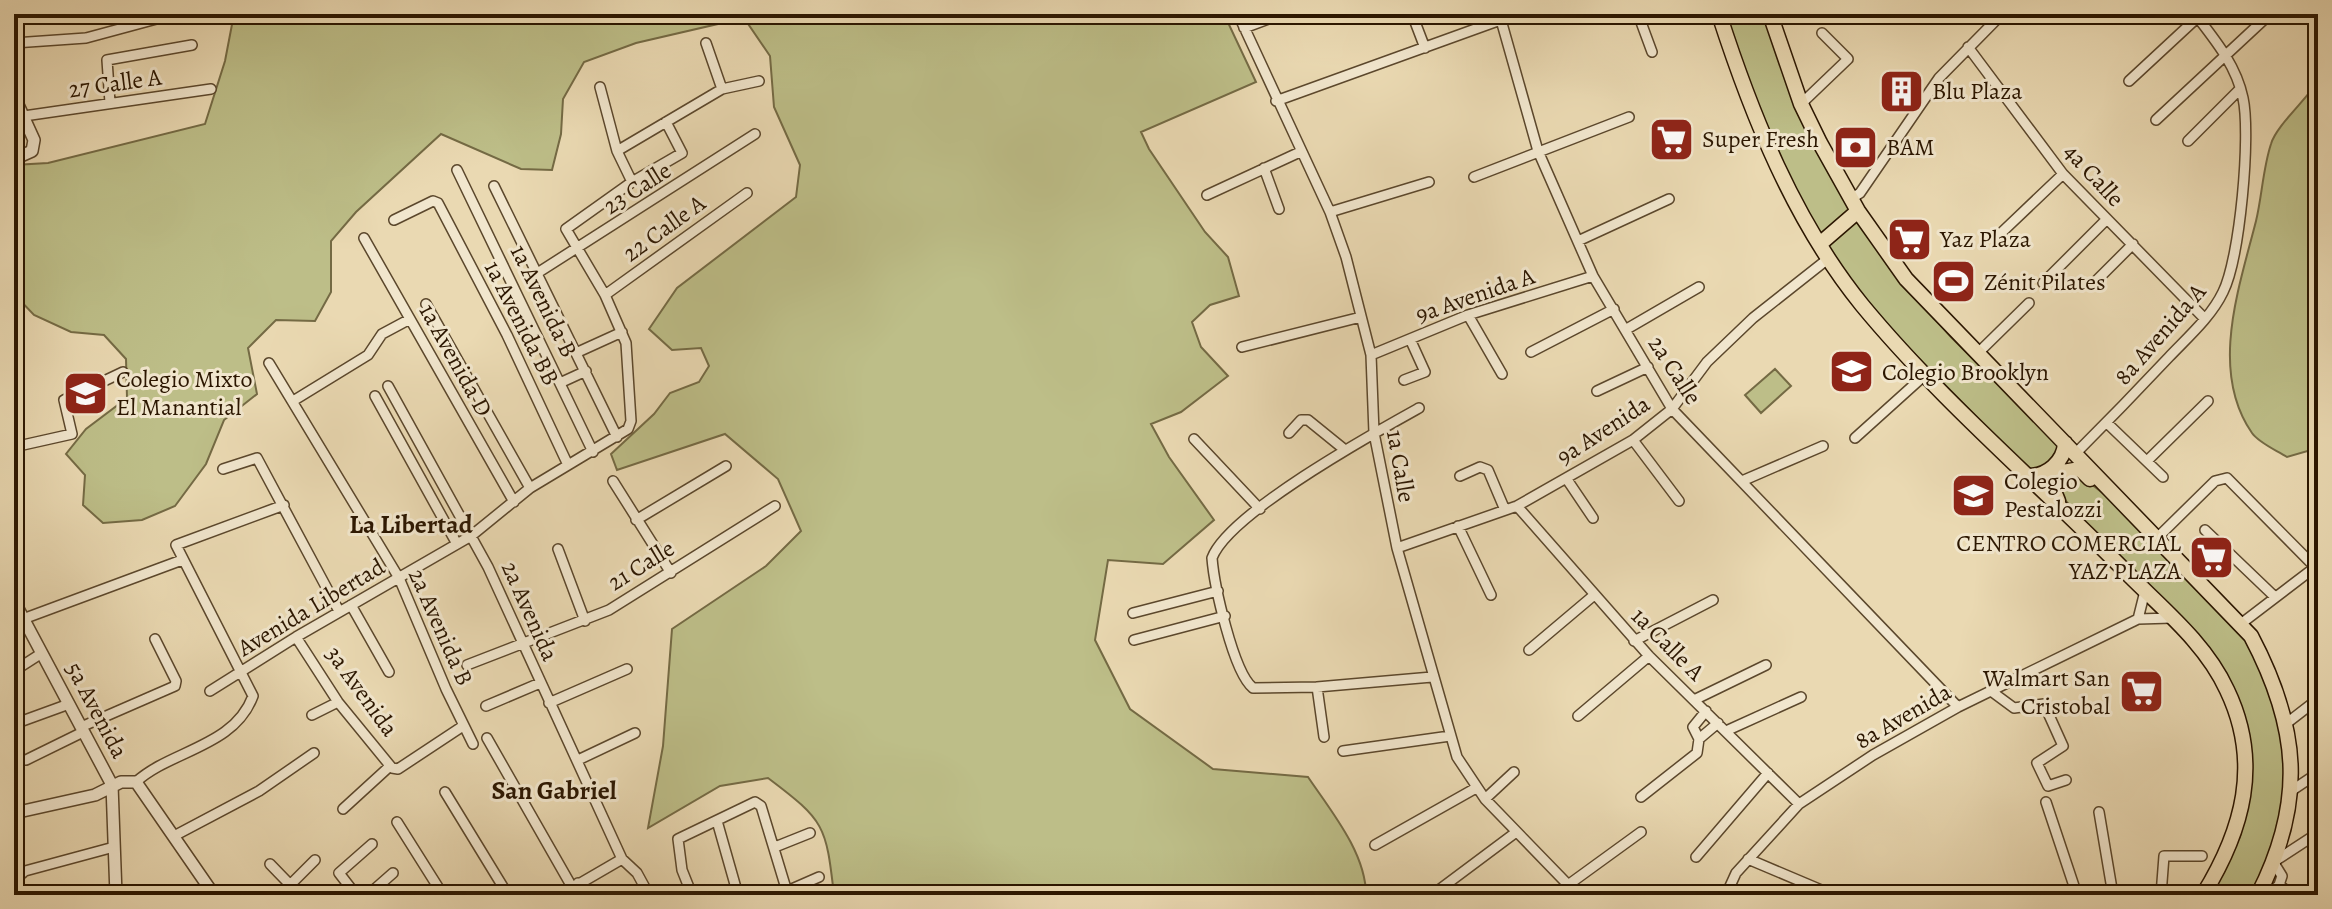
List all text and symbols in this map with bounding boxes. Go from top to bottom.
street label: 27 Calle A [66,61,165,105]
building icon: Blu Plaza [1877,67,1925,115]
place label: Blu Plaza [1932,75,2023,107]
supermarket icon: Super Fresh [1647,115,1695,163]
place label: Super Fresh [1702,123,1819,155]
bank icon: BAM [1831,123,1879,171]
place label: BAM [1886,131,1935,163]
street label: 4a Calle [2057,136,2131,214]
street label: 23 Calle [597,154,677,222]
street label: 22 Calle A [616,187,713,269]
supermarket icon: Yaz Plaza [1885,215,1933,263]
place label: Yaz Plaza [1939,223,2032,255]
street label: 1a Avenida B [503,239,585,363]
street label: 1a Avenida BB [477,255,567,391]
sports icon: Zénit Pilates [1929,258,1977,306]
street label: 9a Avenida A [1411,259,1540,330]
place label: Zénit Pilates [1984,266,2106,298]
street label: 8a Avenida A [2107,276,2214,392]
street label: 1a Avenida D [412,298,500,422]
street label: 2a Calle [1641,329,1709,411]
school or university icon: Colegio Brooklyn [1827,348,1875,396]
place label: Colegio Brooklyn [1882,356,2049,388]
place label: Colegio Mixto El Manantial [116,363,253,423]
school or university icon: Colegio Mixto El Manantial [61,369,109,417]
street label: 9a Avenida [1550,387,1657,472]
street label: 1a Calle [1379,427,1423,505]
place label: Colegio Pestalozzi [2004,465,2102,525]
school or university icon: Colegio Pestalozzi [1949,471,1997,519]
district label: La Libertad [349,507,474,542]
place label: CENTRO COMERCIAL YAZ PLAZA [1956,527,2182,587]
street label: 21 Calle [602,532,680,598]
supermarket icon: CENTRO COMERCIAL YAZ PLAZA [2188,533,2236,581]
street label: Avenida Libertad [231,550,391,664]
street label: 2a Avenida [494,556,566,667]
street label: 2a Avenida B [401,563,481,691]
street label: 1a Calle A [1624,600,1712,688]
street label: 3a Avenida [318,639,406,743]
street label: 5a Avenida [58,656,136,765]
place label: Walmart San Cristobal [1982,662,2110,722]
supermarket icon: Walmart San Cristobal [2117,668,2165,716]
street label: 8a Avenida [1849,675,1958,756]
district label: San Gabriel [492,773,617,808]

